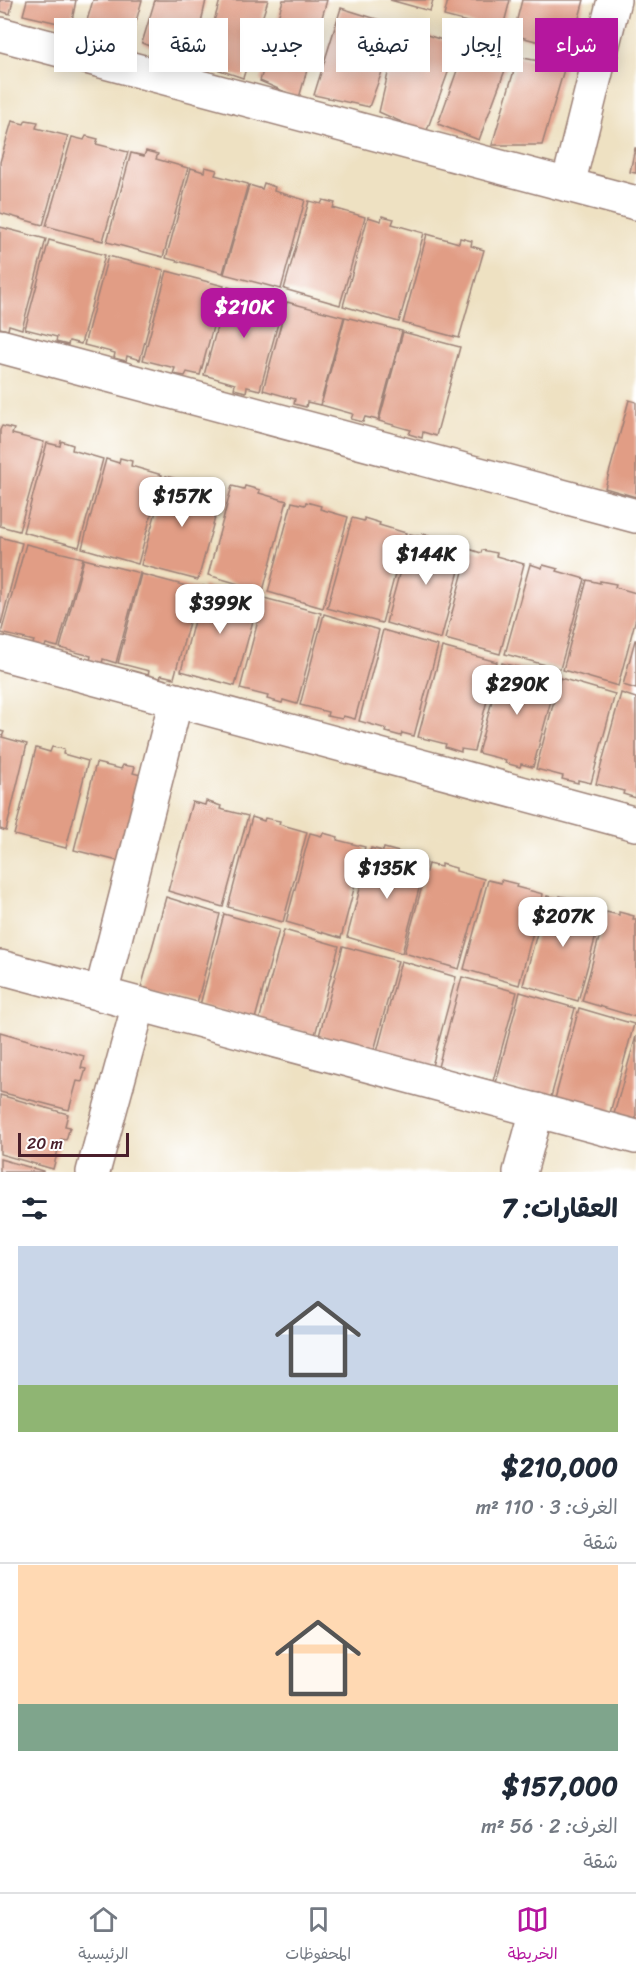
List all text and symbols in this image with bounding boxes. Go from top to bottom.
chip: منزل [54,18,137,72]
chip: شقة [149,18,228,72]
chip: جديد [240,18,324,72]
chip: تصفية [336,18,430,72]
chip: إيجار [442,18,523,72]
chip: شراء [535,18,618,72]
pin: $210K [202,288,286,339]
text: $210K [215,290,273,325]
pin: $157K [140,477,224,528]
text: $157K [153,479,211,514]
pin: $144K [384,535,468,586]
text: $144K [396,537,456,572]
pin: $399K [178,584,262,635]
text: $399K [189,586,251,621]
pin: $290K [475,665,559,716]
text: $290K [486,667,548,702]
pin: $135K [345,849,429,900]
text: $135K [358,851,416,886]
pin: $207K [521,897,605,948]
text: $207K [532,899,594,934]
text: 20 m [27,1129,63,1158]
scale bar [18,1130,129,1158]
text: العقارات: 7 [501,1185,618,1231]
icon: filters [18,1192,51,1225]
icon: home [264,1285,372,1393]
text: $210,000 [502,1444,618,1490]
text: الغرف: 3 · 110 m² [476,1490,618,1525]
text: شقة [583,1525,618,1560]
icon: home [264,1604,372,1712]
text: $157,000 [502,1763,618,1809]
text: الغرف: 2 · 56 m² [481,1809,618,1844]
text: شقة [583,1844,618,1879]
tab: الرئيسية [78,1903,129,1968]
tab: المحفوظات [285,1903,351,1968]
tab: الخريطة [508,1903,558,1968]

